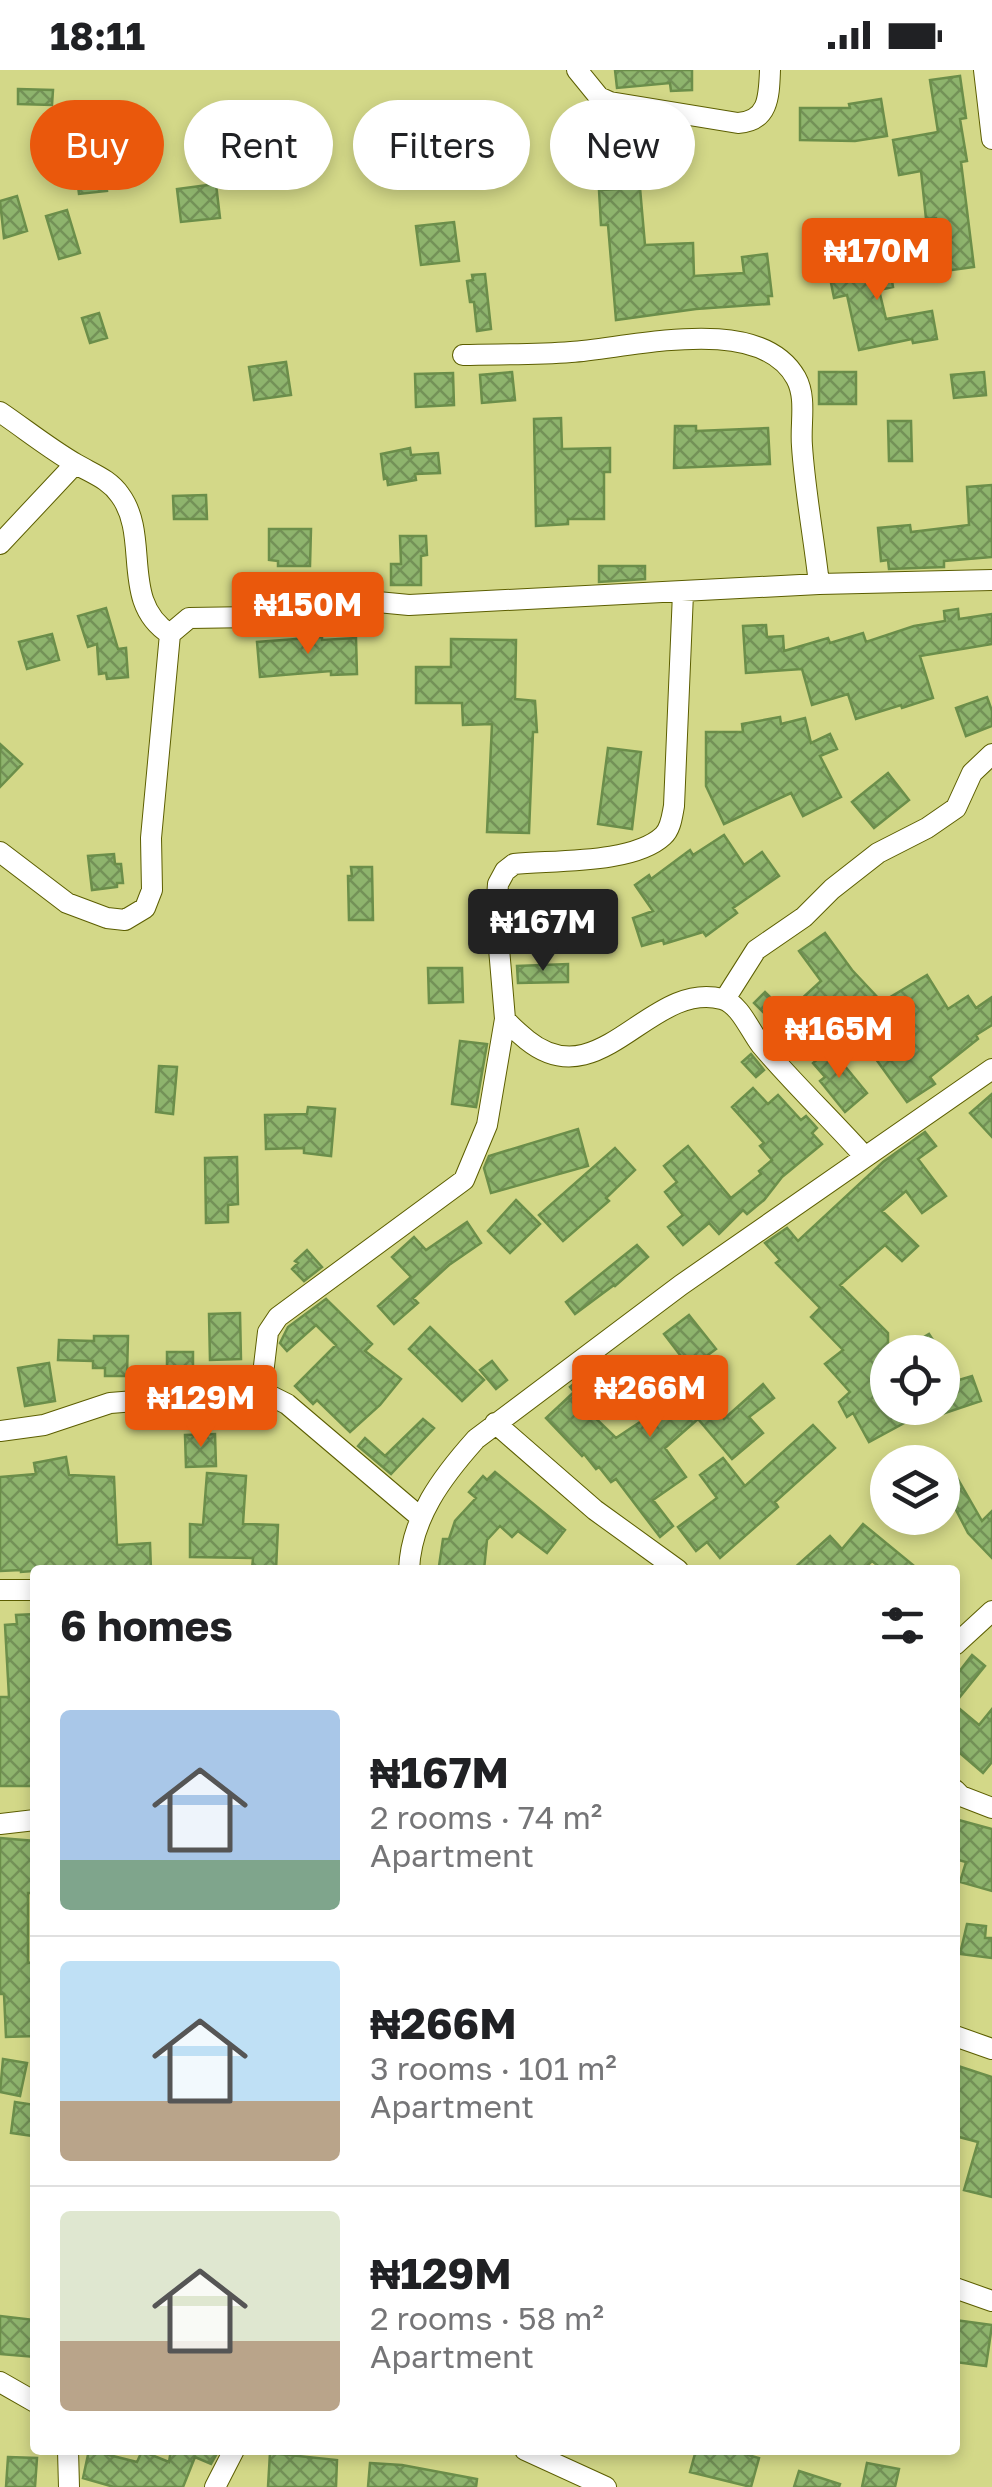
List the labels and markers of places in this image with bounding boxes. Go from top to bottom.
pin: ₦170M [807,218,947,303]
pin: ₦150M [238,572,378,657]
pin: ₦167M [473,889,613,974]
pin: ₦165M [769,996,909,1081]
pin: ₦266M [580,1355,720,1440]
pin: ₦129M [131,1365,271,1450]

